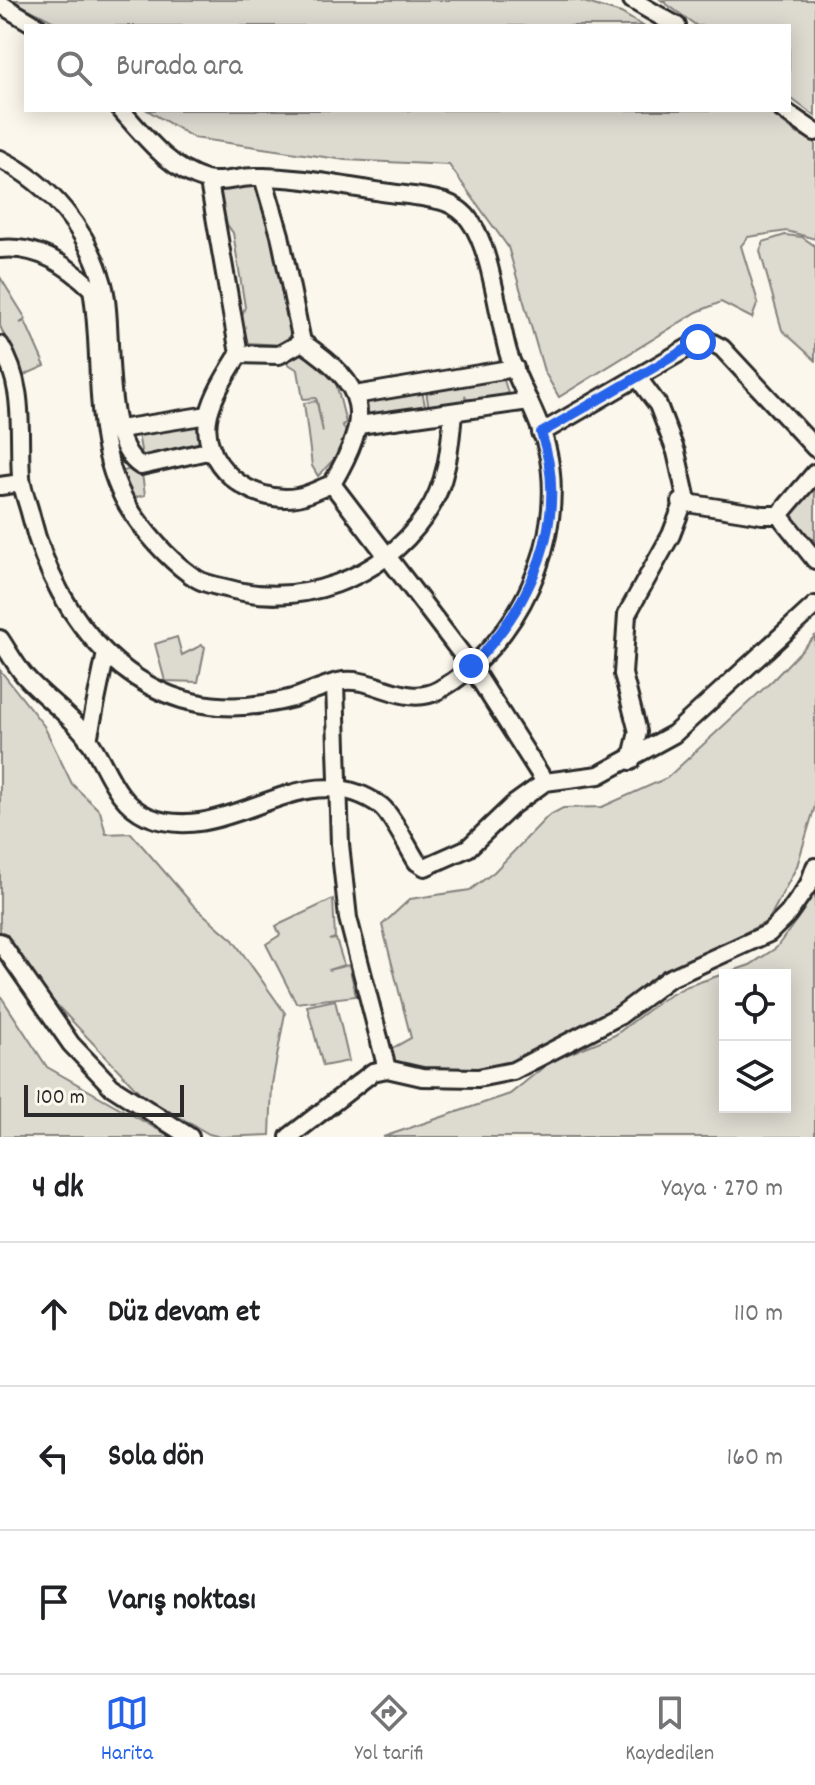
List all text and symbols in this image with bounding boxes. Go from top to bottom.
search box [24,24,791,112]
icon: search [52,46,96,90]
text: Burada ara [116,47,243,90]
route start [680,324,716,360]
route end [453,648,489,684]
map controls [719,969,791,1113]
button: locate [719,969,791,1041]
button: layers [719,1041,791,1113]
scale bar [24,1081,184,1117]
text: 100 m [36,1083,85,1114]
text: 4 dk [32,1165,84,1214]
text: Yaya · 270 m [661,1171,783,1208]
icon: ahead [32,1292,76,1336]
text: Düz devam et [108,1293,260,1336]
text: 110 m [734,1296,783,1333]
icon: left [32,1436,76,1480]
text: Sola dön [108,1437,204,1480]
text: 160 m [727,1440,783,1477]
icon: arrive [32,1580,76,1624]
text: Varış noktası [108,1581,256,1624]
tab: Harita [101,1691,153,1770]
tab: Yol tarifi [355,1691,424,1770]
tab: Kaydedilen [625,1691,714,1770]

